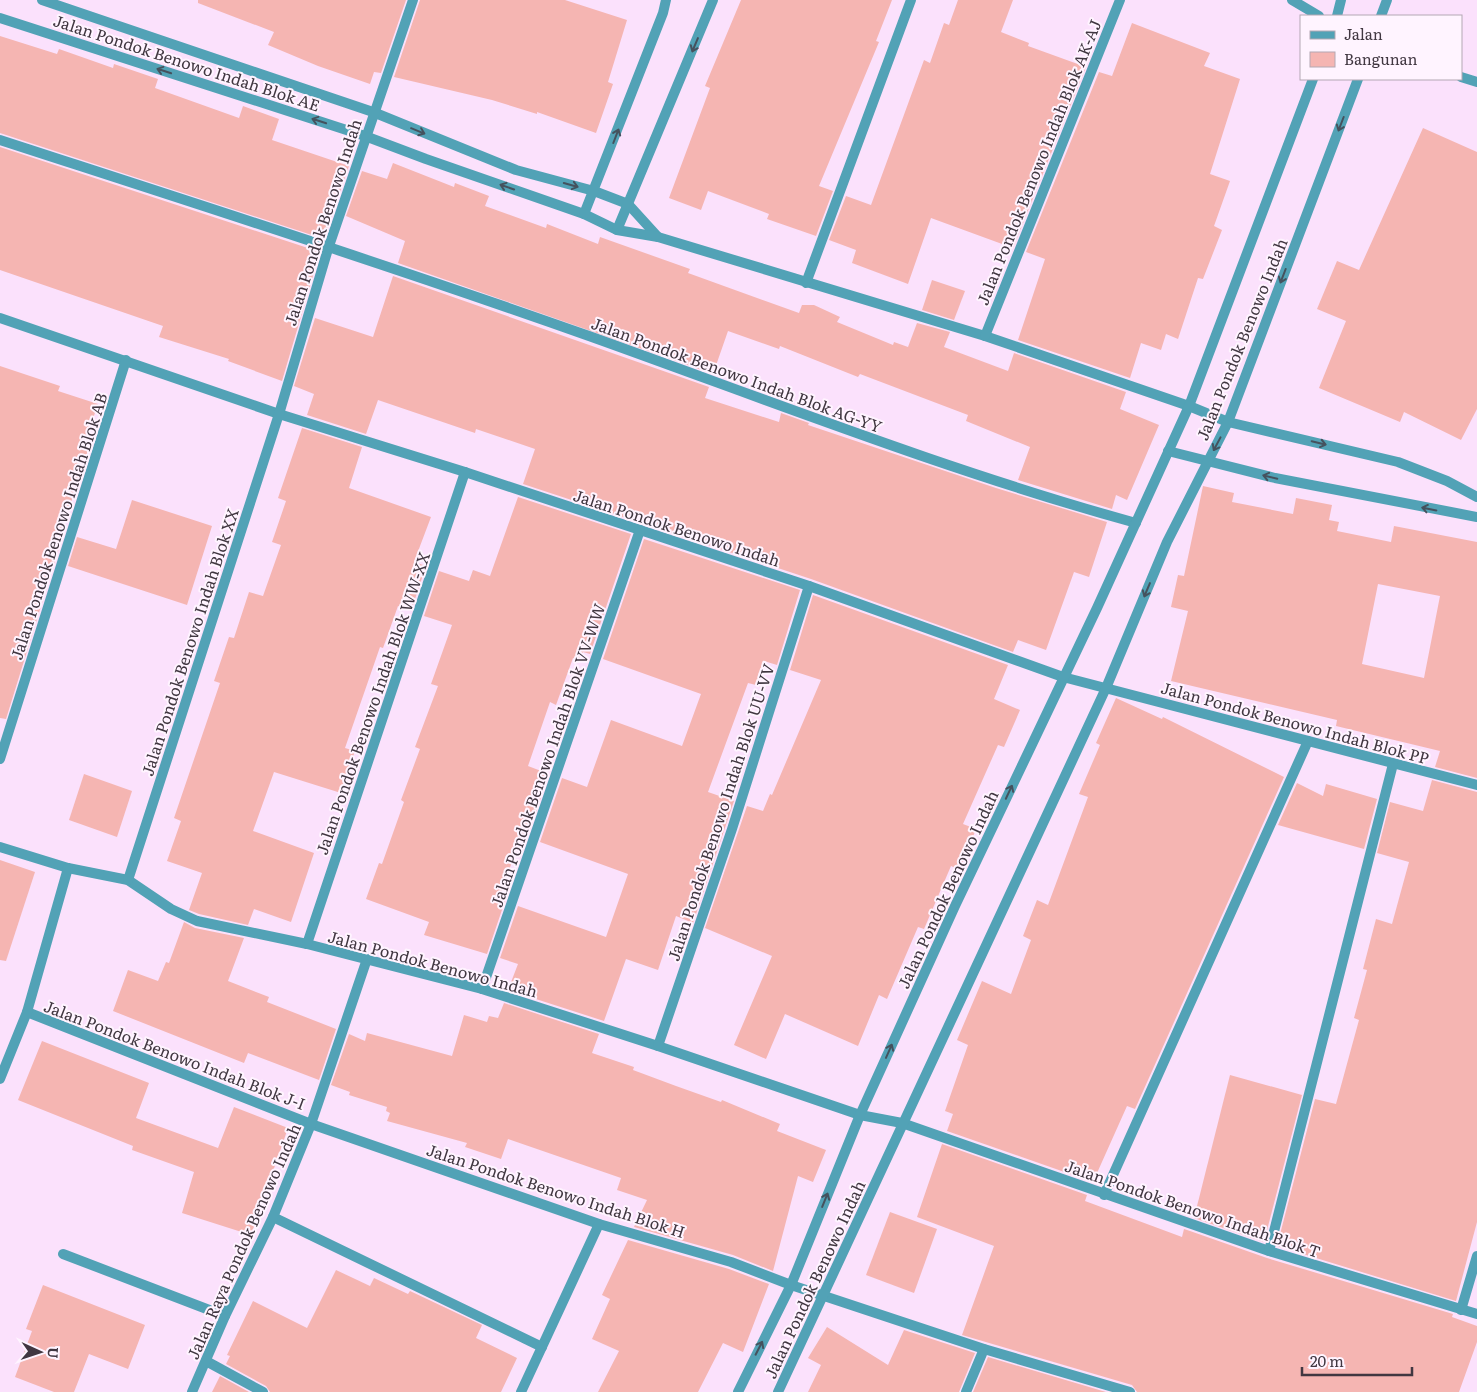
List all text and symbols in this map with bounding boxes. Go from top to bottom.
street label: Jalan Pondok Benowo Indah Blok AE [51,7,323,117]
legend [1300,15,1462,80]
street label: Jalan Pondok Benowo Indah Blok AK-AJ [970,16,1106,308]
text: Jalan [1344,22,1383,45]
one-way arrow [689,37,699,52]
text: Bangunan [1344,47,1418,70]
one-way arrow [157,66,172,75]
street label: Jalan Pondok Benowo Indah [277,115,367,328]
one-way arrow [311,115,327,125]
one-way arrow [1336,116,1345,132]
one-way arrow [410,126,425,136]
one-way arrow [611,129,621,144]
one-way arrow [563,180,579,190]
one-way arrow [499,182,515,191]
street label: Jalan Pondok Benowo Indah [1189,234,1293,444]
one-way arrow [1278,268,1287,284]
street label: Jalan Pondok Benowo Indah Blok AG-YY [588,310,886,438]
street label: Jalan Pondok Benowo Indah Blok AB [3,389,113,663]
one-way arrow [1212,436,1222,451]
one-way arrow [1311,439,1327,448]
one-way arrow [1262,472,1278,481]
street label: Jalan Pondok Benowo Indah [571,482,784,572]
one-way arrow [1421,504,1437,514]
street label: Jalan Pondok Benowo Indah Blok XX [134,505,244,779]
street label: Jalan Pondok Benowo Indah Blok WW-XX [309,548,435,858]
one-way arrow [1142,582,1151,597]
street label: Jalan Pondok Benowo Indah Blok VV-WW [484,599,611,910]
street label: Jalan Pondok Benowo Indah Blok UU-VV [660,660,780,964]
street label: Jalan Pondok Benowo Indah Blok PP [1158,675,1432,769]
one-way arrow [1004,785,1014,800]
street label: Jalan Pondok Benowo Indah [890,786,1004,992]
street label: Jalan Pondok Benowo Indah [326,923,541,1003]
street label: Jalan Pondok Benowo Indah Blok J-I [41,993,309,1115]
one-way arrow [885,1044,894,1059]
street label: Jalan Raya Pondok Benowo Indah [180,1119,306,1363]
street label: Jalan Pondok Benowo Indah Blok H [424,1137,688,1243]
street label: Jalan Pondok Benowo Indah Blok T [1062,1153,1324,1263]
street label: Jalan Pondok Benowo Indah [757,1176,871,1382]
one-way arrow [821,1193,831,1208]
north arrow [15,1327,65,1377]
one-way arrow [754,1341,764,1356]
scale bar [1302,1344,1412,1376]
text: U [44,1347,64,1359]
text: 20 m [1310,1349,1344,1372]

